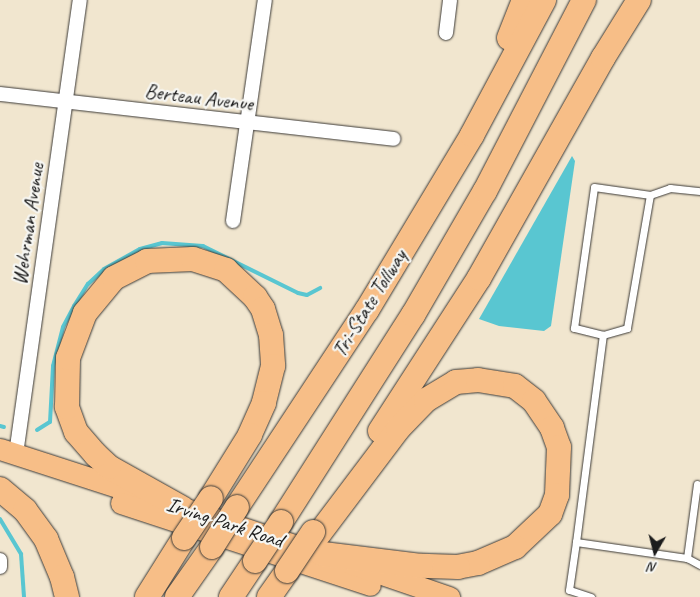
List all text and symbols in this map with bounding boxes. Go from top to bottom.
street label: Berteau Avenue [143,78,255,116]
street label: Wehrman Avenue [7,162,49,286]
street label: Tri-State Tollway [326,245,412,361]
street label: Irving Park Road [163,491,287,553]
north arrow [630,527,680,577]
text: N [647,558,658,576]

